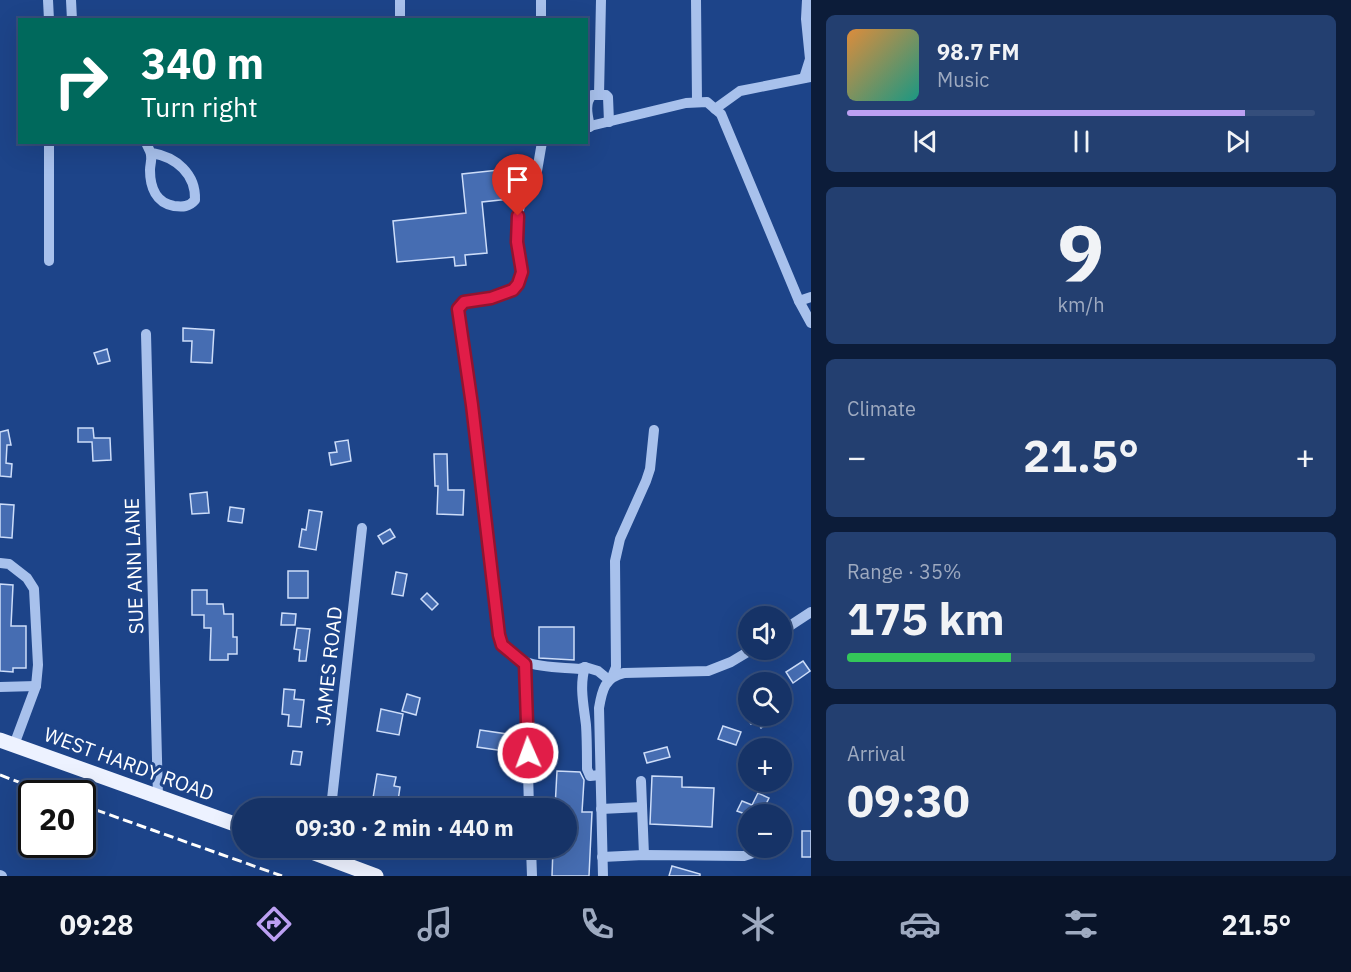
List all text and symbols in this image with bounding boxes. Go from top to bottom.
text: 340 m [141,36,264,91]
text: 98.7 FM [937,37,1020,66]
icon: right [42,42,120,120]
text: Music [937,66,989,93]
text: Turn right [141,89,258,124]
icon: previous [909,125,942,158]
icon: pause [1065,125,1098,158]
icon: next [1221,125,1254,158]
pin [492,154,543,216]
icon: arrive [501,163,534,196]
text: 9 [1058,201,1104,302]
text: km/h [1057,291,1105,318]
text: Climate [847,395,916,422]
text: 21.5° [1023,426,1139,484]
text: − [847,435,867,478]
text: + [1295,435,1315,478]
street label: SUE ANN LANE [118,497,149,635]
text: Range · 35% [847,558,962,585]
text: 175 km [847,589,1005,647]
street label: JAMES ROAD [309,605,348,727]
map controls [738,606,792,858]
button: sound [738,606,792,660]
button: search [738,672,792,726]
street label: WEST HARDY ROAD [41,720,218,807]
position arrow [496,721,560,785]
button: + [738,738,792,792]
text: Arrival [847,740,905,767]
text: 09:30 [847,771,970,829]
speed limit sign: 20 [18,780,96,858]
button: − [738,804,792,858]
text: 09:30 · 2 min · 440 m [295,813,514,842]
icon: directions [253,903,295,945]
icon: music [414,903,456,945]
icon: phone [576,903,618,945]
icon: climate [737,903,779,945]
icon: car [899,903,941,945]
icon: filters [1060,903,1102,945]
text: 09:28 [60,907,133,942]
text: 21.5° [1222,907,1291,942]

